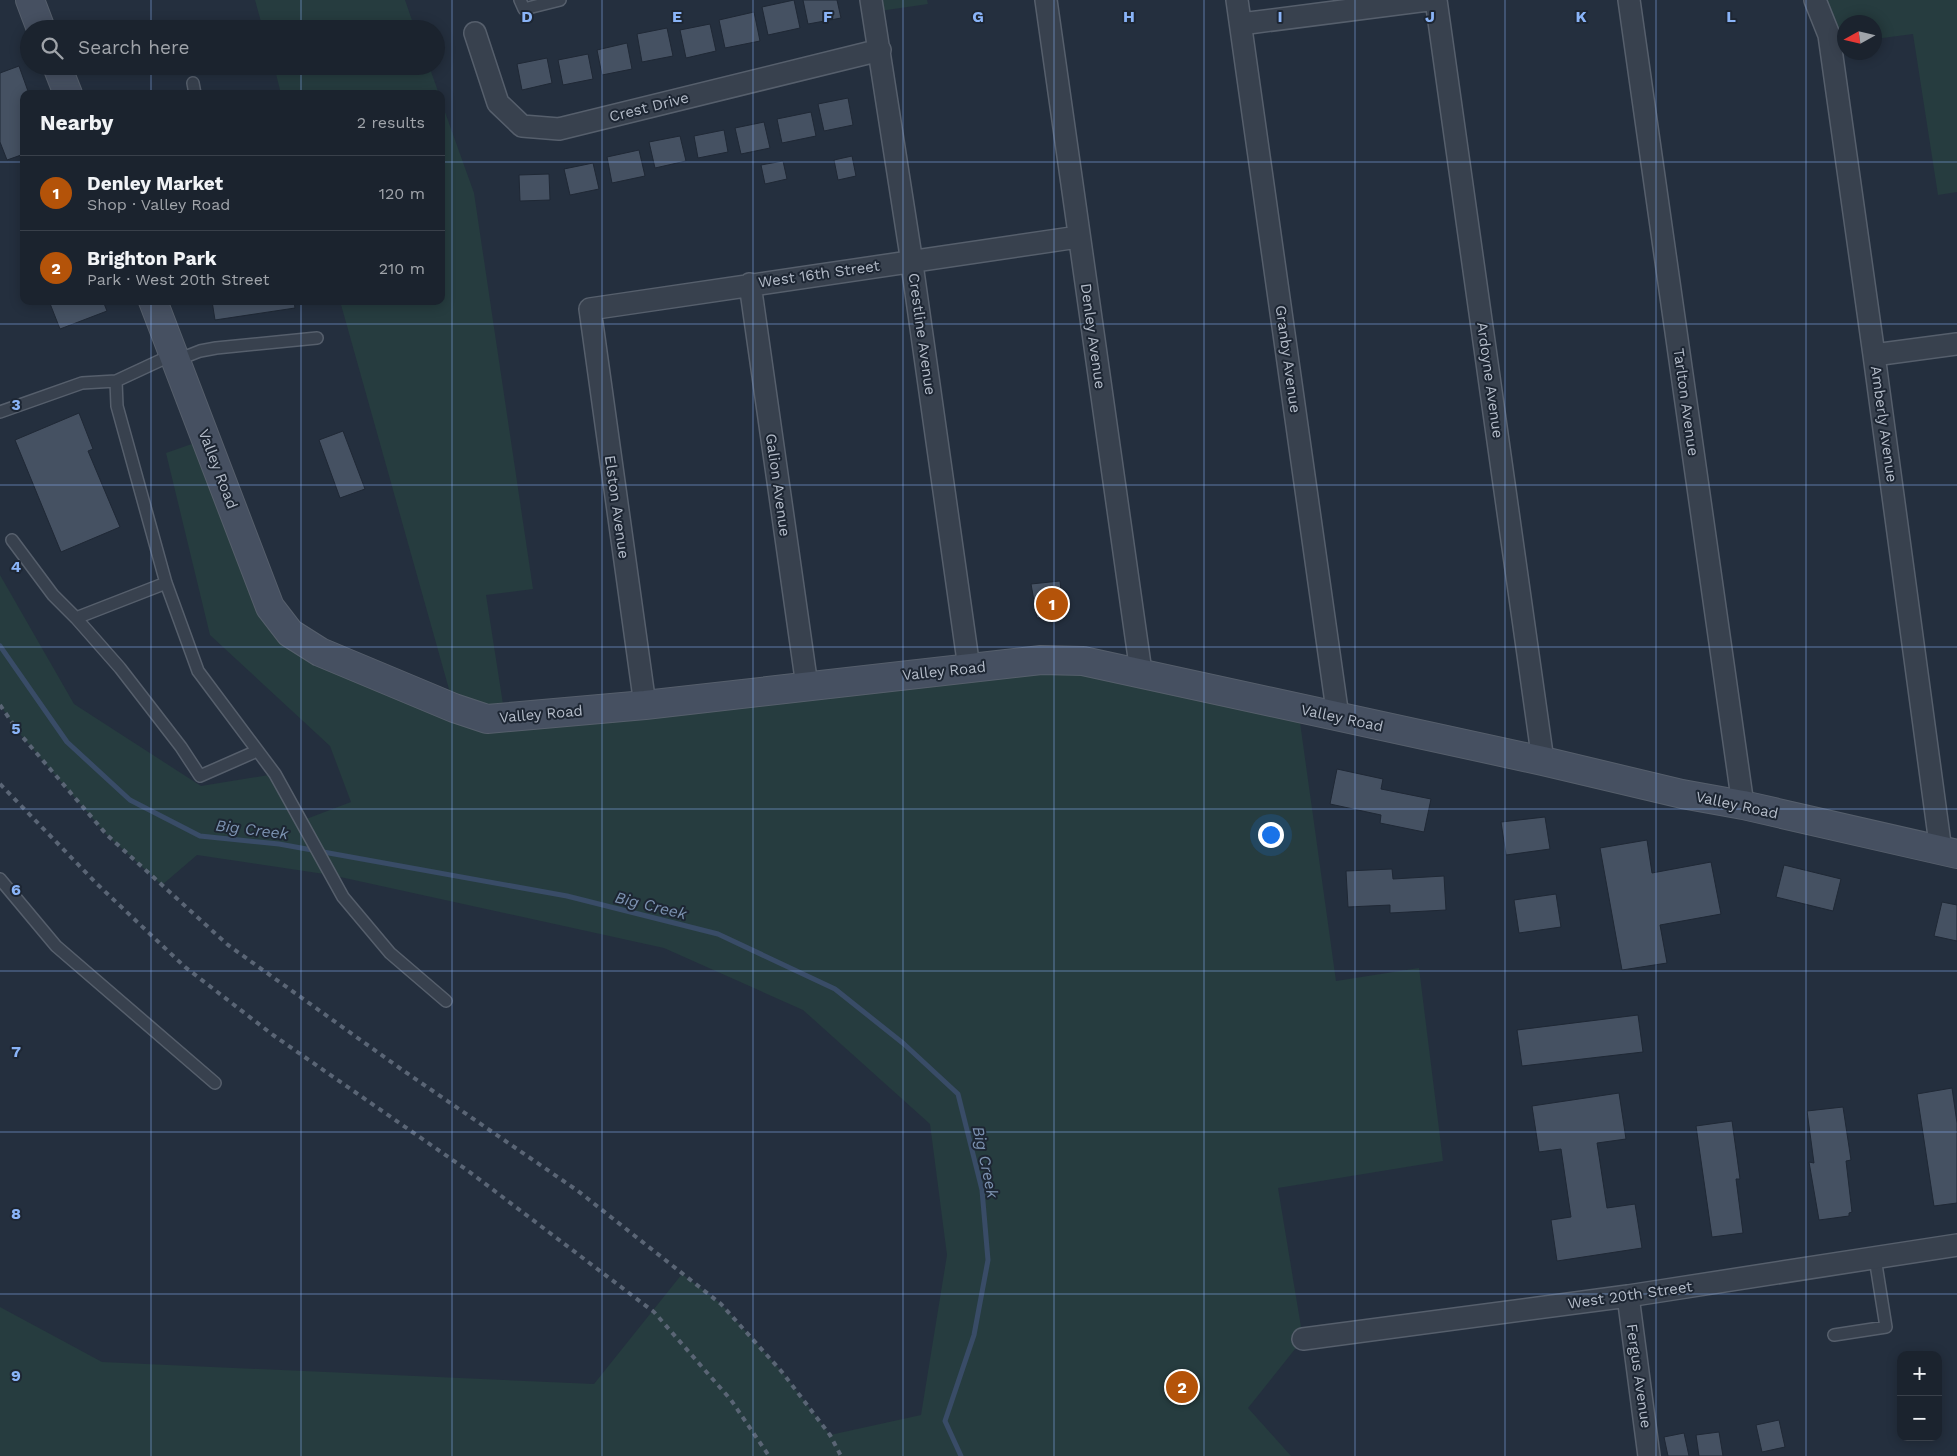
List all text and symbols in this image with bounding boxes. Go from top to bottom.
text: D [521,7,533,26]
text: E [672,7,682,26]
text: F [823,7,833,26]
text: G [972,7,984,26]
text: H [1123,7,1135,26]
text: I [1277,7,1283,26]
text: J [1425,7,1435,26]
text: K [1575,7,1587,26]
text: L [1726,7,1736,26]
north arrow [1837,15,1882,60]
search box [20,20,445,75]
icon: search [38,34,66,62]
text: Search here [78,36,189,59]
street label: Crest Drive [607,88,691,126]
text: Nearby [40,110,113,135]
text: 2 results [357,113,425,132]
text: Denley Market [87,172,223,195]
text: 1 [53,184,59,203]
text: 120 m [379,184,425,203]
text: Shop · Valley Road [87,195,230,214]
text: Brighton Park [87,247,217,270]
street label: West 16th Street [757,256,882,291]
text: 2 [51,259,61,278]
text: 210 m [379,259,425,278]
text: Park · West 20th Street [87,270,269,289]
street label: Crestline Avenue [905,272,939,396]
street label: Denley Avenue [1077,282,1109,390]
street label: Granby Avenue [1272,304,1304,414]
street label: Ardoyne Avenue [1473,321,1507,439]
street label: Tarlton Avenue [1670,347,1702,457]
street label: Amberly Avenue [1867,365,1901,483]
text: 3 [11,395,21,414]
street label: Valley Road [195,427,241,511]
street label: Galion Avenue [762,432,794,538]
street label: Elston Avenue [601,454,633,560]
text: 4 [11,557,21,576]
pin: 1 [1036,585,1068,623]
street label: Valley Road [901,658,987,684]
street label: Valley Road [1299,700,1385,736]
street label: Valley Road [498,701,584,727]
text: 5 [11,719,21,738]
street label: Valley Road [1694,787,1780,823]
water label: Big Creek [214,816,291,844]
your location [1258,822,1284,848]
text: 6 [11,880,21,899]
water label: Big Creek [613,887,690,924]
text: 7 [11,1042,21,1061]
water label: Big Creek [969,1124,1003,1201]
text: 8 [11,1204,21,1223]
street label: West 20th Street [1566,1277,1694,1313]
street label: Fergus Avenue [1623,1323,1655,1429]
map controls [1897,1351,1942,1441]
button: + [1897,1351,1942,1396]
text: 9 [11,1366,21,1385]
pin: 2 [1166,1368,1198,1406]
button: − [1897,1396,1942,1441]

